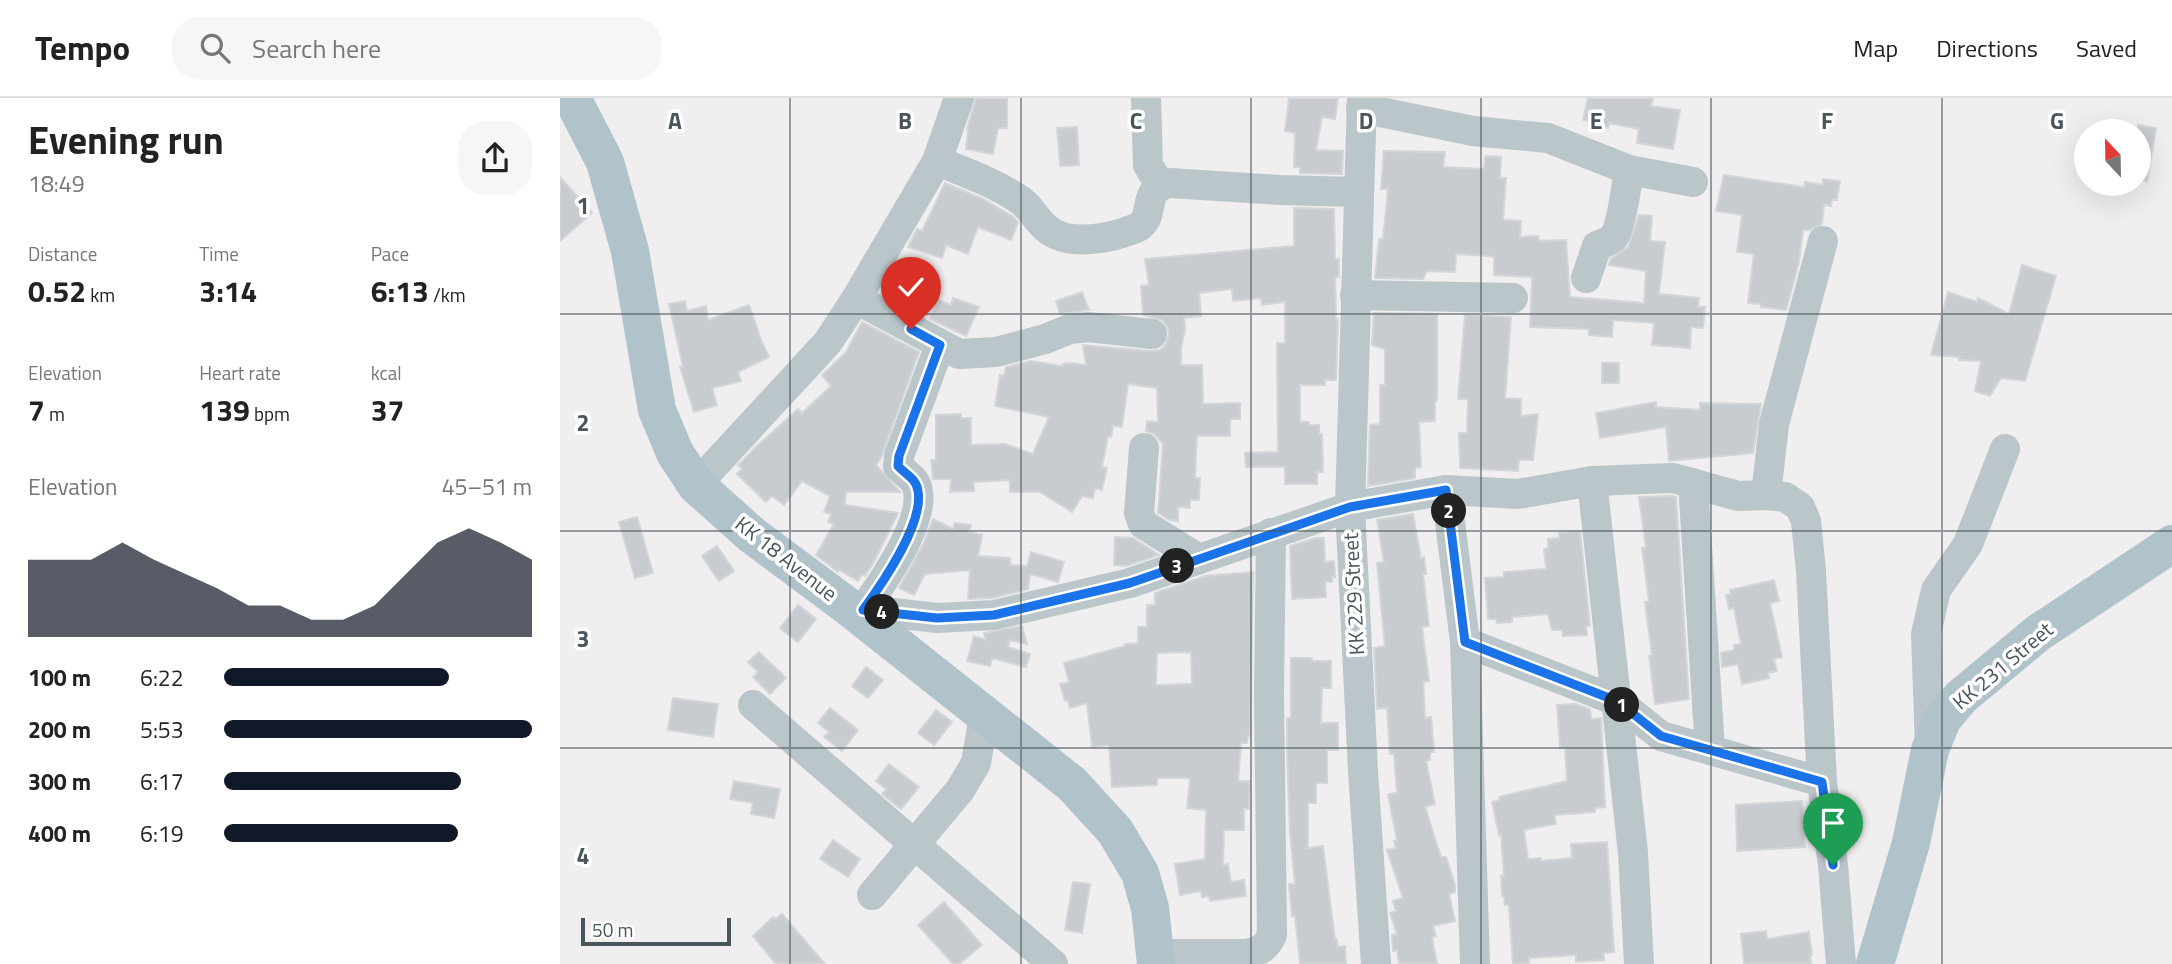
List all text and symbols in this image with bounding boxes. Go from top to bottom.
search box [172,17,662,80]
text: Tempo [35,23,130,73]
icon: search [196,29,234,67]
text: Search here [252,29,381,68]
text: Map [1853,30,1898,66]
text: Directions [1936,30,2038,66]
text: Saved [2076,30,2137,66]
text: A [668,103,682,138]
text: B [898,103,912,138]
text: C [1130,103,1142,138]
text: D [1359,103,1373,138]
text: E [1590,103,1602,138]
text: F [1821,103,1833,138]
text: G [2050,103,2064,138]
text: Evening run [28,111,224,169]
north arrow [2074,119,2151,196]
map controls [2074,119,2151,196]
button: share [458,121,532,195]
text: 18:49 [28,166,85,201]
text: 1 [577,188,589,223]
text: Distance [28,239,97,268]
text: Time [199,239,239,268]
text: Pace [371,239,409,268]
pin [881,257,941,329]
text: 0.52 [28,268,86,314]
text: 3:14 [199,268,257,314]
text: 6:13 [371,268,429,314]
icon: check [892,268,930,306]
text: km [86,280,115,309]
text: /km [429,280,466,309]
text: Elevation [28,358,102,387]
text: Heart rate [199,358,281,387]
text: kcal [371,358,402,387]
text: 7 [28,387,45,433]
text: 139 [199,387,250,433]
text: 37 [371,387,404,433]
text: m [45,399,65,428]
text: bpm [250,399,290,428]
text: 2 [577,405,589,440]
text: Elevation [28,469,117,504]
text: 45–51 m [442,469,532,504]
pin: 2 [1432,494,1466,528]
text: 2 [1443,496,1454,525]
street label: KK 18 Avenue [729,508,845,608]
street label: KK 229 Street [1334,531,1372,656]
pin: 3 [1160,548,1194,584]
text: 3 [1171,551,1182,580]
pin: 4 [864,594,900,630]
text: 4 [876,597,887,626]
street label: KK 231 Street [1945,613,2060,717]
text: 3 [577,621,589,656]
text: 100 m [28,660,91,695]
text: 6:22 [140,660,184,695]
pin: 1 [1604,688,1640,722]
text: 1 [1616,690,1627,719]
text: 200 m [28,712,91,747]
text: 5:53 [140,712,184,747]
text: 300 m [28,764,91,799]
text: 6:17 [140,764,184,799]
pin [1803,793,1863,865]
icon: arrive [1814,804,1852,842]
text: 400 m [28,816,91,851]
text: 6:19 [140,816,184,851]
text: 4 [577,838,589,873]
scale bar [581,915,732,947]
text: 50 m [592,915,633,944]

